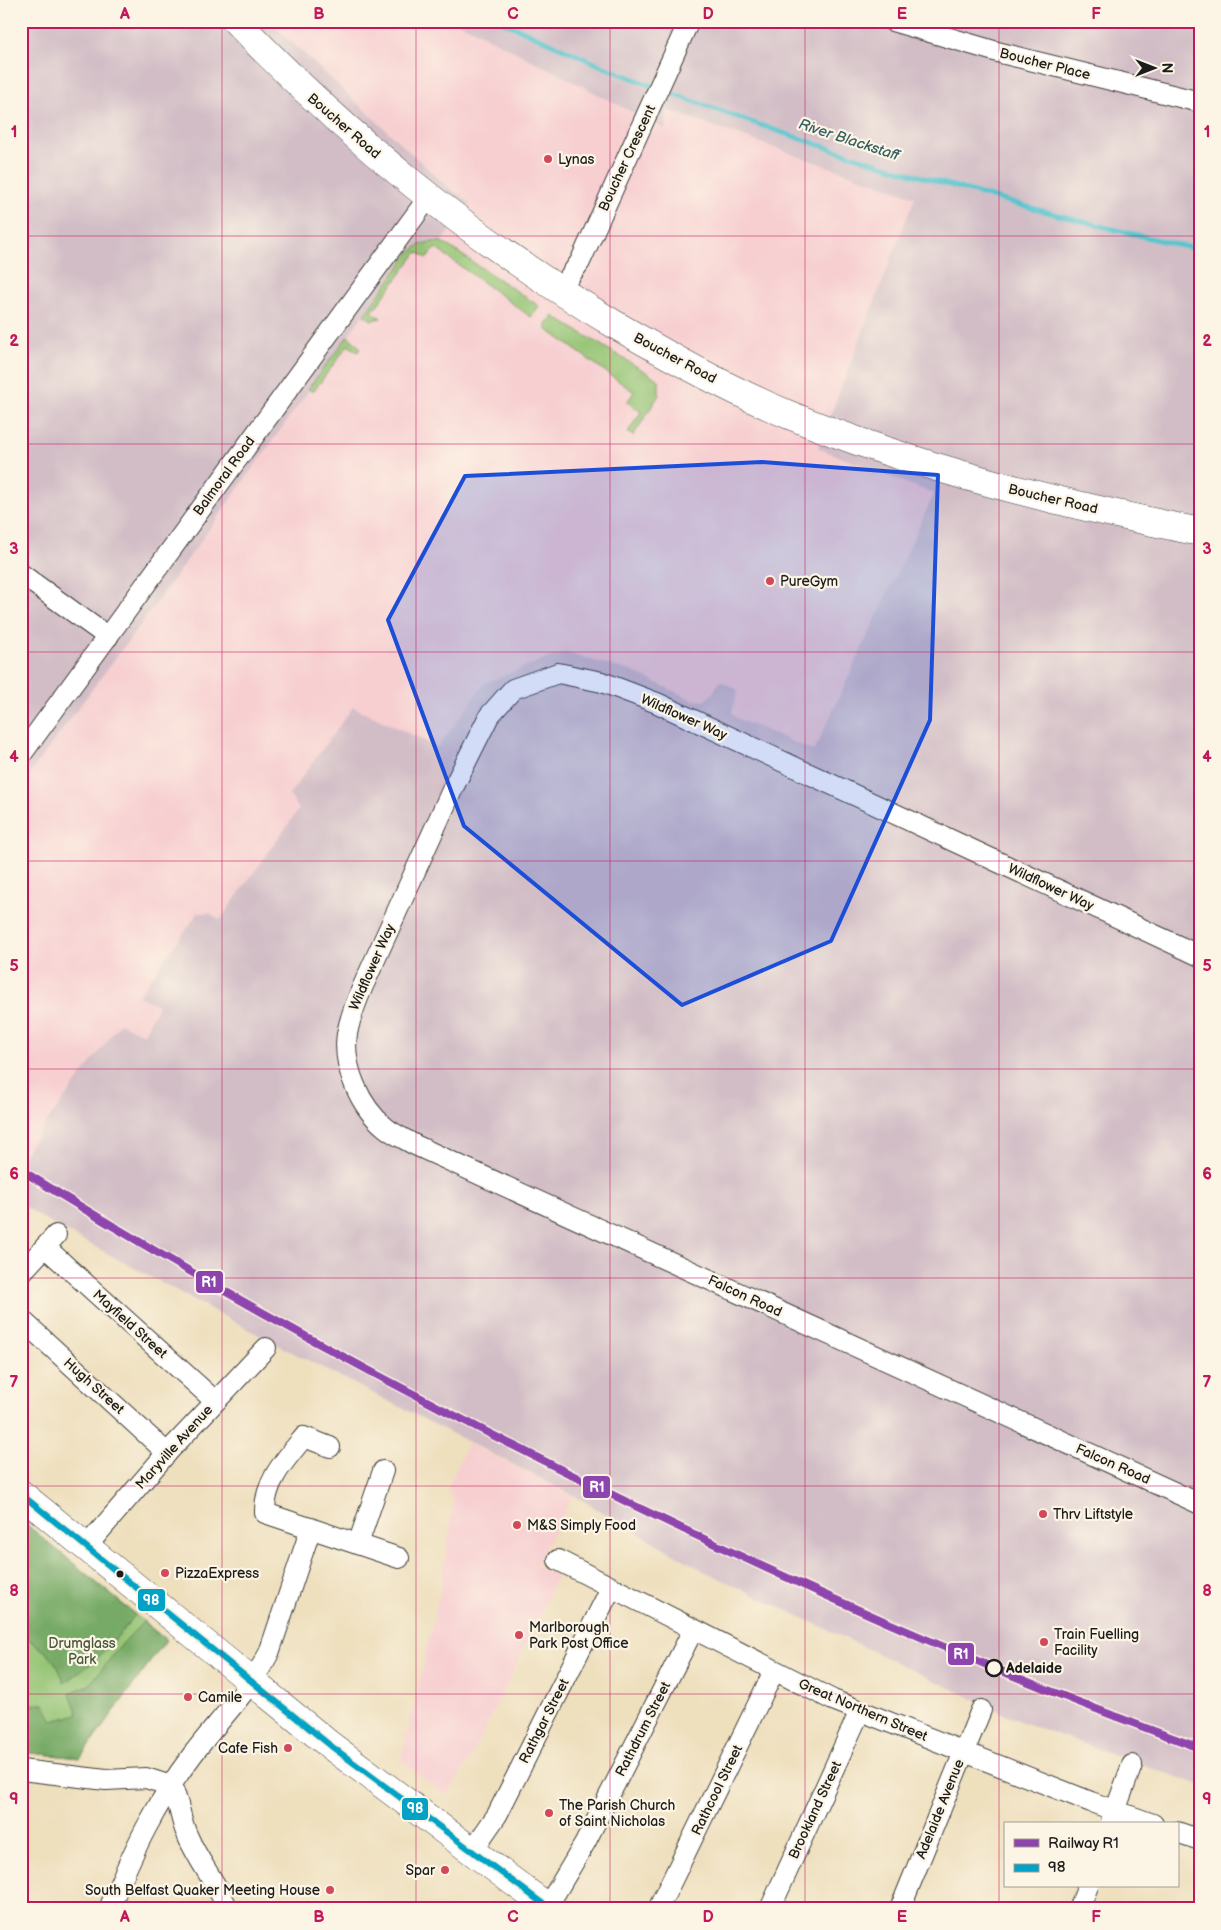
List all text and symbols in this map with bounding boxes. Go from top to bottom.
text: A [119,5,130,24]
text: B [313,5,325,24]
text: C [507,5,519,24]
text: D [702,5,714,24]
text: E [897,5,907,24]
text: F [1091,5,1101,24]
north arrow [1128,42,1178,92]
street label: Boucher Place [998,44,1092,84]
text: N [1158,63,1175,73]
street label: Boucher Road [304,90,384,162]
street label: Boucher Crescent [595,101,659,214]
water label: River Blackstaff [796,115,903,166]
text: 1 [11,123,17,142]
text: 1 [1204,123,1210,142]
place label: Lynas [558,151,595,168]
marker: Lynas [542,153,554,165]
street label: Boucher Road [631,329,719,387]
text: 2 [9,332,19,351]
text: 2 [1202,332,1212,351]
street label: Balmoral Road [190,433,258,519]
street label: Boucher Road [1007,480,1099,518]
text: 3 [9,540,19,559]
text: 3 [1202,540,1212,559]
place label: PureGym [780,573,838,590]
marker: PureGym [764,575,776,587]
street label: Wildflower Way [638,690,731,744]
text: 4 [9,748,19,767]
text: 4 [1202,748,1212,767]
street label: Wildflower Way [1005,860,1097,915]
street label: Wildflower Way [345,920,399,1013]
text: 5 [9,957,19,976]
text: 5 [1202,957,1212,976]
text: 6 [9,1165,19,1184]
text: 6 [1202,1165,1212,1184]
line badge: R1 [195,1270,224,1294]
street label: Falcon Road [705,1271,785,1321]
text: R1 [201,1274,217,1291]
street label: Mayfield Street [89,1286,171,1362]
street label: Hugh Street [60,1354,128,1418]
text: 7 [10,1373,19,1392]
text: 7 [1203,1373,1212,1392]
street label: Maryville Avenue [132,1401,216,1493]
street label: Falcon Road [1073,1440,1153,1488]
line badge: R1 [582,1475,611,1499]
text: R1 [589,1479,605,1496]
place label: Thrv Liftstyle [1053,1506,1133,1523]
marker: Thrv Liftstyle [1037,1508,1049,1520]
place label: M&S Simply Food [527,1517,636,1534]
marker: M&S Simply Food [511,1519,523,1531]
place label: PizzaExpress [175,1565,259,1582]
marker: PizzaExpress [159,1567,171,1579]
unlabelled marker [115,1569,125,1579]
text: 8 [9,1582,19,1601]
text: 8 [1202,1582,1212,1601]
line badge: 98 [137,1588,166,1612]
text: 98 [143,1592,159,1609]
place label: Marlborough Park Post Office [529,1619,628,1652]
place label: Train Fuelling Facility [1054,1626,1139,1659]
marker: Marlborough Park Post Office [513,1629,525,1641]
park label: Drumglass Park [48,1635,116,1668]
marker: Train Fuelling Facility [1038,1636,1050,1648]
line badge: R1 [947,1642,975,1666]
text: R1 [953,1646,969,1663]
marker: Adelaide [985,1659,1003,1677]
place label: Adelaide [1005,1660,1062,1677]
street label: Rathgar Street [515,1675,573,1766]
street label: Great Northern Street [796,1675,931,1745]
street label: Rathdrum Street [612,1678,675,1779]
place label: Camile [198,1689,242,1706]
marker: Camile [182,1691,194,1703]
place label: Cafe Fish [218,1740,278,1757]
street label: Rathcool Street [688,1741,746,1838]
marker: Cafe Fish [282,1742,294,1754]
street label: Adelaide Avenue [912,1757,968,1861]
street label: Brookland Street [785,1758,845,1862]
text: 9 [9,1790,19,1809]
text: 9 [1202,1790,1212,1809]
line badge: 98 [401,1797,429,1821]
place label: The Parish Church of Saint Nicholas [559,1797,675,1830]
text: 98 [407,1800,423,1817]
marker: The Parish Church of Saint Nicholas [543,1807,555,1819]
legend [1004,1822,1178,1888]
text: Railway R1 [1048,1834,1119,1853]
text: 98 [1048,1858,1066,1877]
place label: Spar [405,1862,436,1879]
marker: Spar [439,1864,451,1876]
place label: South Belfast Quaker Meeting House [85,1882,320,1899]
marker: South Belfast Quaker Meeting House [324,1884,336,1896]
text: A [119,1908,130,1927]
text: B [313,1908,325,1927]
text: C [507,1908,519,1927]
text: D [702,1908,714,1927]
text: E [897,1908,907,1927]
text: F [1091,1908,1101,1927]

